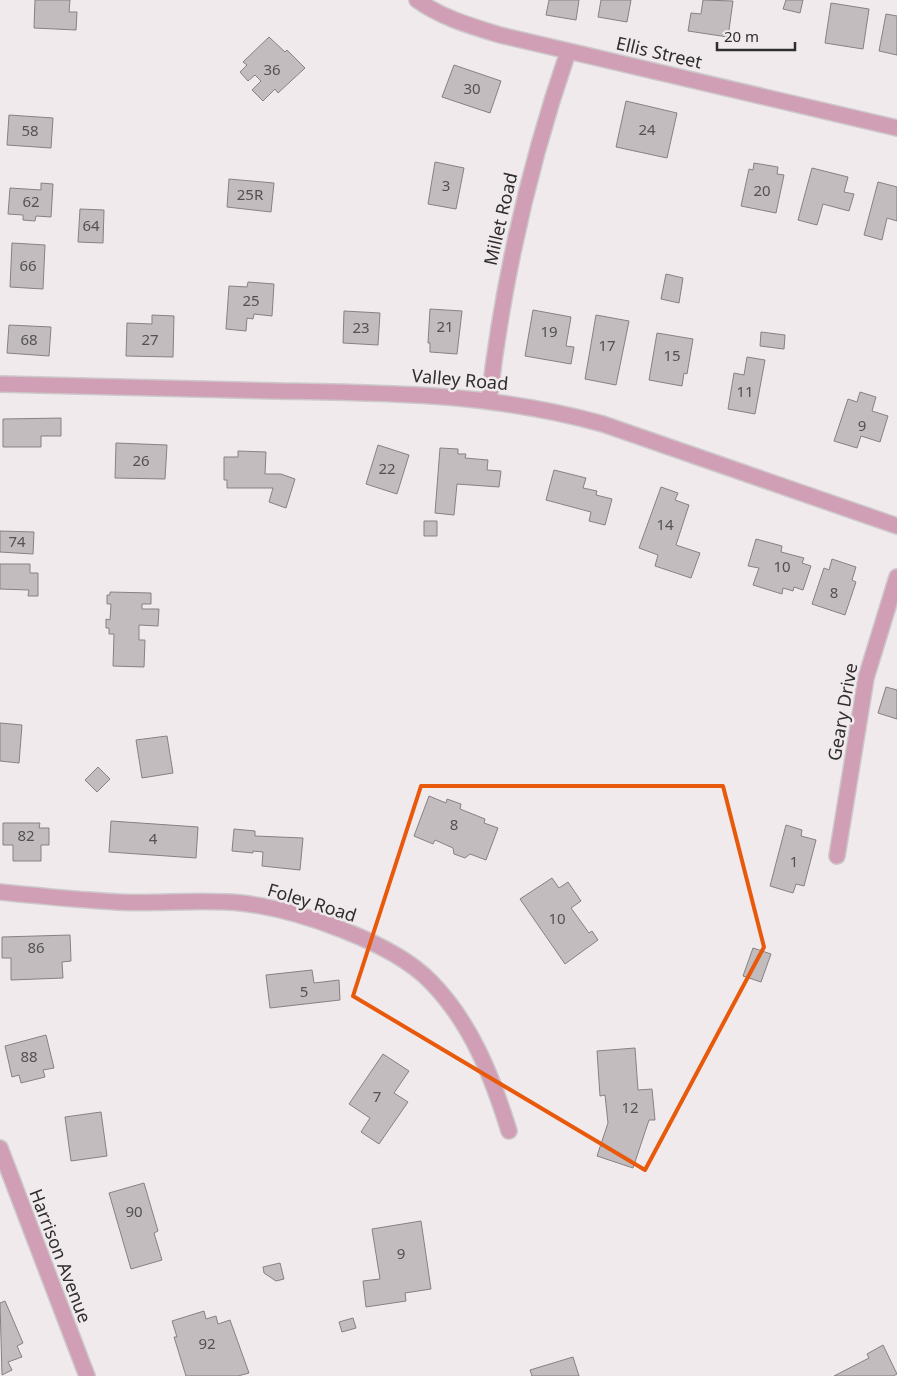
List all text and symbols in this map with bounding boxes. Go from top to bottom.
scale bar [717,20,794,52]
text: 20 m [724,26,759,46]
street label: Ellis Street [614,30,705,74]
house number: 36 [263,59,281,79]
house number: 30 [463,78,481,98]
house number: 24 [638,119,656,139]
house number: 58 [21,120,39,140]
street label: Millet Road [478,170,522,268]
house number: 3 [442,175,450,195]
house number: 20 [753,180,771,200]
house number: 25R [237,184,264,204]
house number: 62 [22,191,40,211]
house number: 64 [82,215,100,235]
house number: 66 [19,255,37,275]
house number: 25 [242,290,260,310]
house number: 21 [436,316,454,336]
house number: 23 [352,317,370,337]
house number: 19 [540,321,558,341]
house number: 68 [20,329,38,349]
house number: 27 [141,329,159,349]
house number: 17 [598,335,616,355]
house number: 15 [663,345,681,365]
street label: Valley Road [411,363,509,395]
house number: 11 [736,381,754,401]
house number: 9 [858,415,866,435]
house number: 26 [132,450,150,470]
house number: 22 [378,458,396,478]
house number: 14 [656,514,674,534]
house number: 74 [8,531,26,551]
house number: 10 [773,556,791,576]
house number: 8 [830,582,838,602]
street label: Geary Drive [822,661,862,763]
house number: 8 [450,814,458,834]
house number: 82 [17,825,35,845]
house number: 4 [149,828,158,848]
house number: 1 [790,851,798,871]
street label: Foley Road [265,877,360,927]
house number: 10 [548,908,566,928]
house number: 86 [27,937,45,957]
house number: 5 [300,981,308,1001]
house number: 88 [20,1046,38,1066]
house number: 7 [373,1086,381,1106]
house number: 12 [621,1097,639,1117]
street label: Harrison Avenue [24,1185,97,1326]
house number: 90 [125,1201,143,1221]
house number: 9 [397,1243,405,1263]
house number: 92 [198,1333,216,1353]

